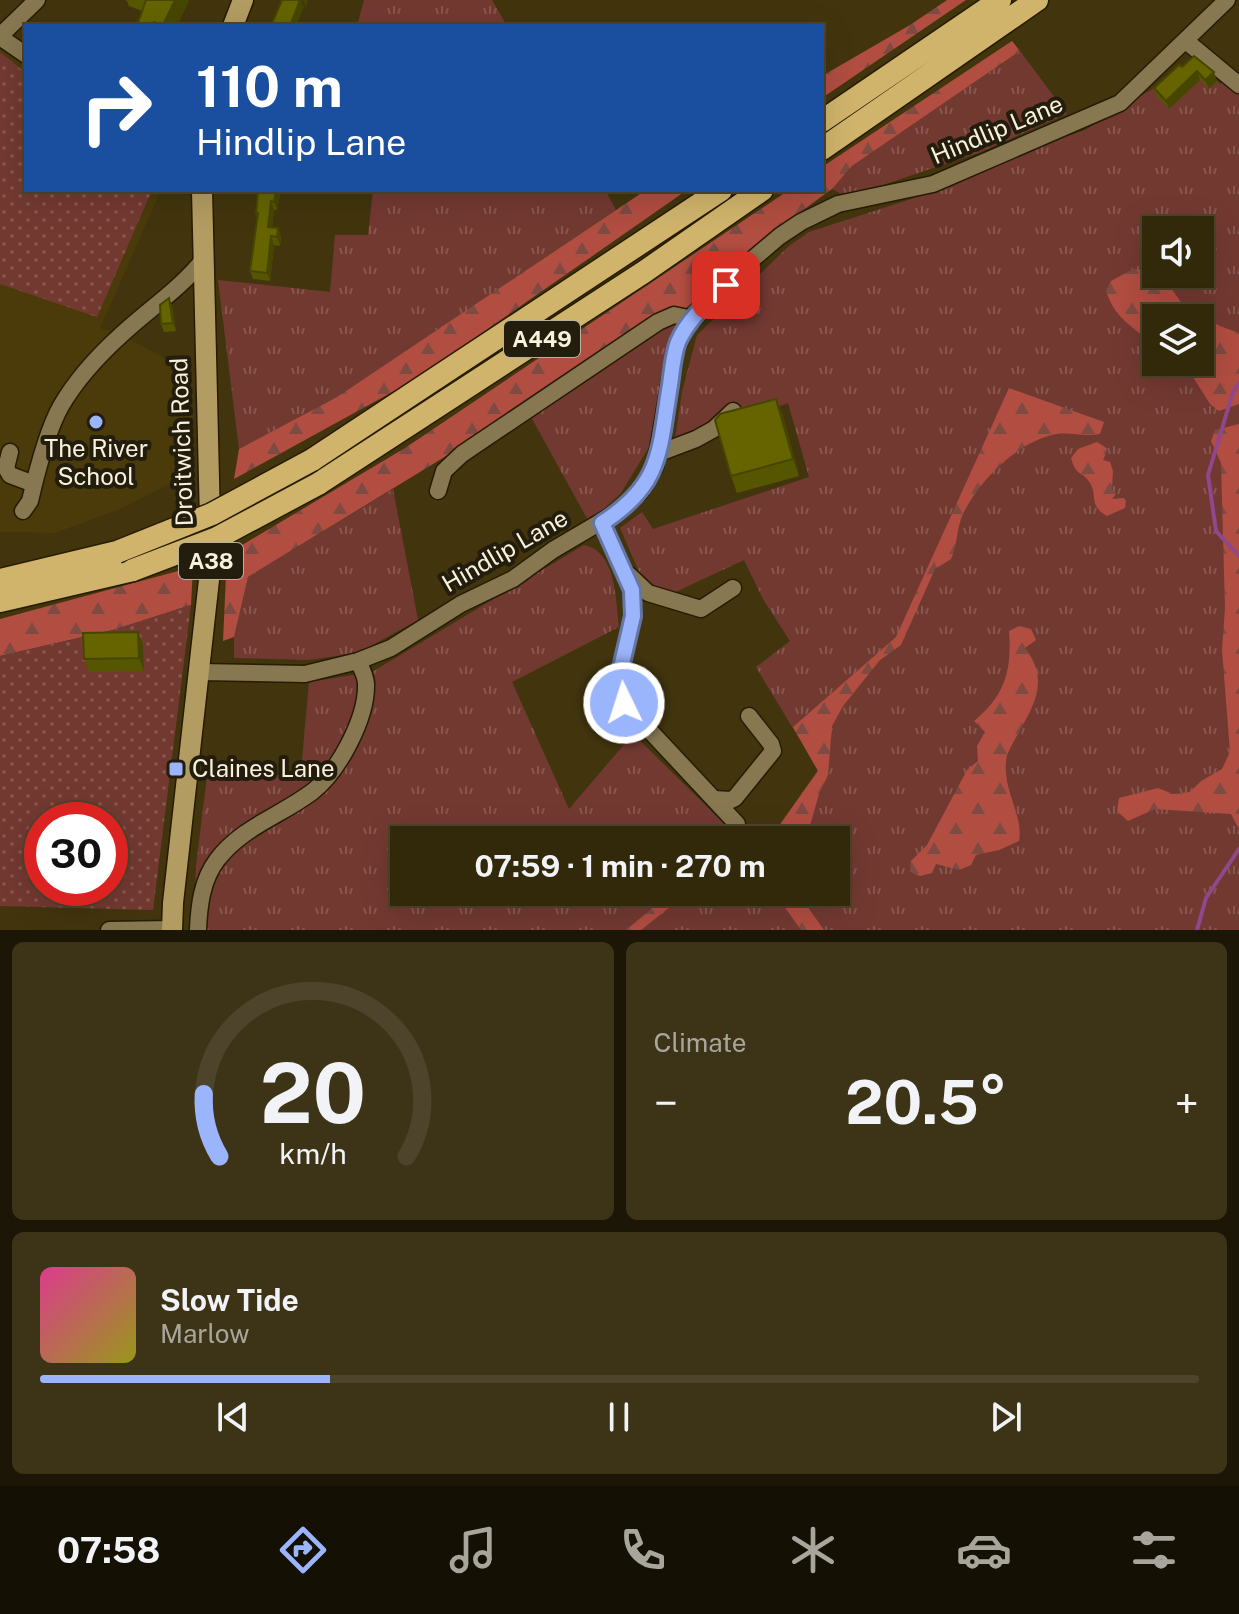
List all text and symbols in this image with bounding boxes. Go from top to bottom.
text: 110 m [196,54,343,120]
icon: right [64,56,168,160]
street label: Hindlip Lane [927,89,1067,169]
text: Hindlip Lane [196,121,406,163]
map controls [1142,216,1214,376]
button: sound [1142,216,1214,288]
pin [692,251,760,319]
icon: arrive [704,263,748,307]
button: layers [1142,304,1214,376]
road number: A449 [504,321,580,357]
street label: Droitwich Road [164,357,198,527]
marker: The River School [87,413,105,431]
place label: The River School [44,434,148,490]
street label: Hindlip Lane [437,503,572,597]
road number: A38 [179,543,243,579]
position arrow [582,661,666,745]
place label: Claines Lane [192,754,335,782]
marker: Claines Lane [167,760,185,778]
speed limit sign: 30 [24,802,128,906]
text: 07:59 · 1 min · 270 m [474,848,766,884]
text: Climate [654,1027,747,1058]
text: 20 [260,1044,366,1142]
text: 20.5° [845,1067,1007,1138]
text: − [654,1077,678,1129]
text: + [1175,1077,1199,1129]
text: km/h [279,1137,346,1170]
text: Slow Tide [160,1282,299,1318]
text: Marlow [160,1318,250,1349]
icon: previous [211,1395,255,1439]
icon: pause [597,1395,641,1439]
icon: next [984,1395,1028,1439]
icon: directions [275,1522,331,1578]
icon: music [445,1522,501,1578]
icon: phone [615,1522,671,1578]
icon: climate [785,1522,841,1578]
icon: car [956,1522,1012,1578]
icon: filters [1126,1522,1182,1578]
text: 07:58 [57,1529,160,1571]

